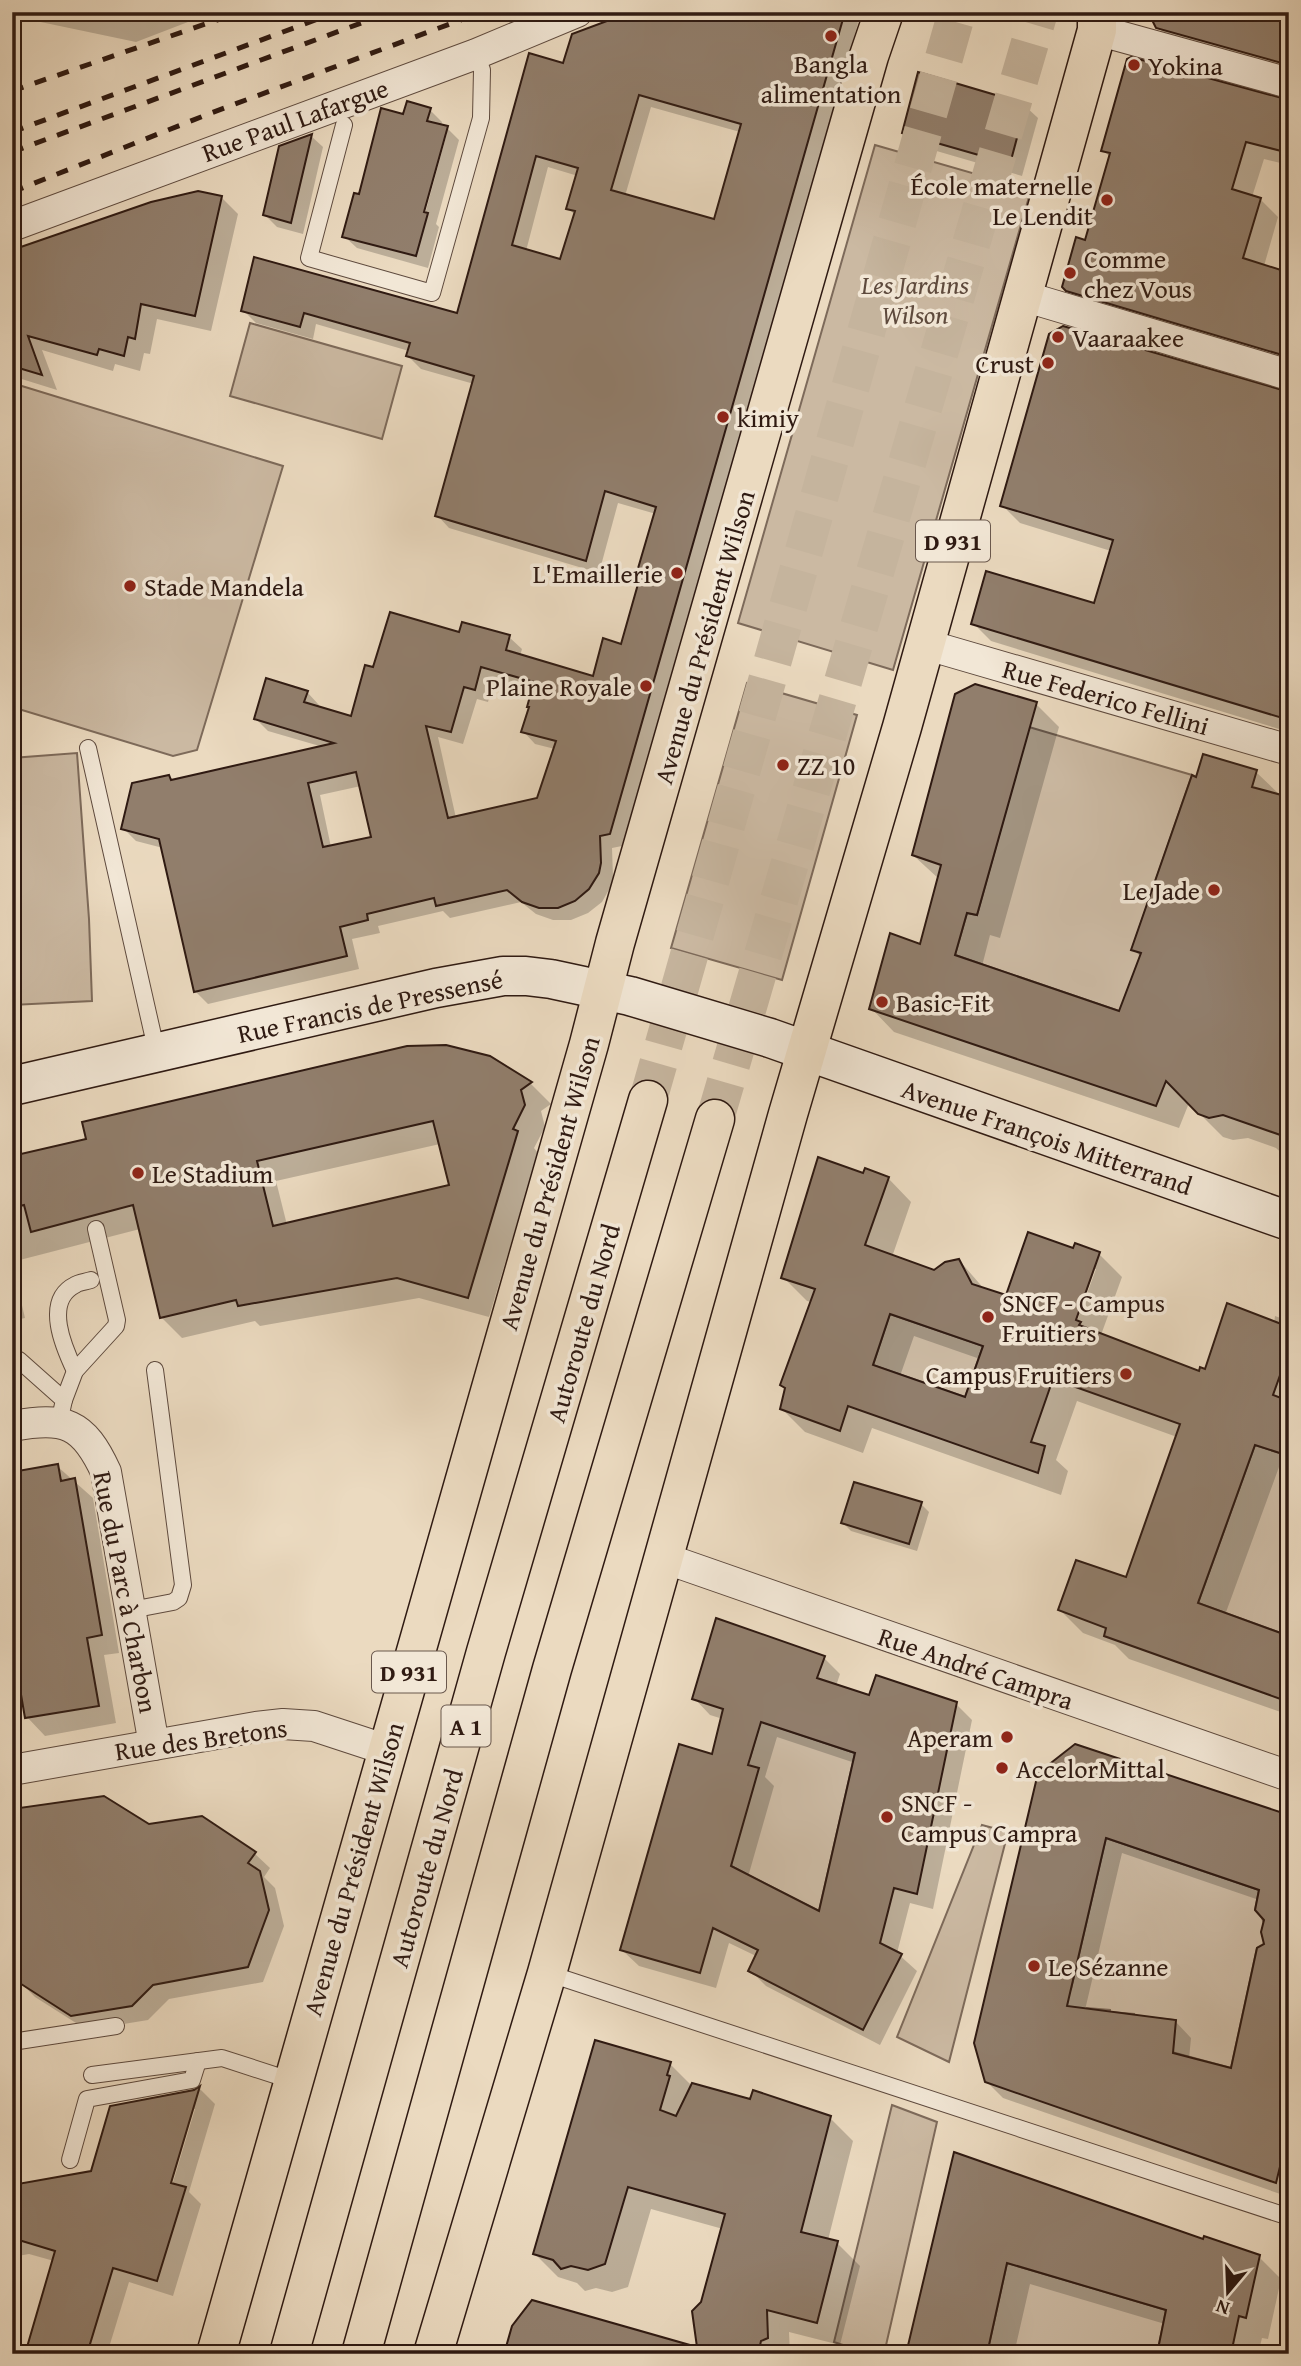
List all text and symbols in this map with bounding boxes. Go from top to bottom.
marker: Bangla alimentation [823,28,839,44]
place label: Bangla alimentation [761,44,902,113]
place label: Yokina [1148,46,1223,85]
marker: Yokina [1126,57,1142,73]
street label: Rue Paul Lafargue [196,68,394,172]
place label: École maternelle Le Lendit [911,166,1093,235]
marker: École maternelle Le Lendit [1099,192,1115,208]
place label: Comme chez Vous [1084,239,1192,308]
park label: Les Jardins Wilson [860,265,969,334]
marker: Comme chez Vous [1062,265,1078,281]
place label: Vaaraakee [1072,318,1184,357]
marker: Vaaraakee [1050,329,1066,345]
place label: Crust [976,344,1034,383]
marker: Crust [1040,355,1056,371]
place label: kimiy [737,398,799,437]
marker: kimiy [715,409,731,425]
street label: Avenue du Président Wilson [643,485,765,789]
road number: D 931 [916,520,990,562]
place label: L'Emaillerie [533,554,663,593]
marker: L'Emaillerie [669,565,685,581]
place label: Stade Mandela [144,567,305,606]
marker: Stade Mandela [122,578,138,594]
street label: Rue Federico Fellini [998,649,1214,745]
place label: Plaine Royale [486,667,632,706]
marker: Plaine Royale [638,678,654,694]
place label: ZZ 10 [797,746,855,785]
marker: ZZ 10 [775,757,791,773]
place label: Le Jade [1123,871,1200,910]
marker: Le Jade [1206,882,1222,898]
street label: Rue Francis de Pressensé [234,959,506,1053]
place label: Basic-Fit [896,983,990,1022]
marker: Basic-Fit [874,994,890,1010]
street label: Avenue du Président Wilson [488,1031,610,1335]
street label: Avenue François Mitterrand [897,1069,1198,1205]
place label: Le Stadium [152,1154,273,1193]
marker: Le Stadium [130,1165,146,1181]
street label: Autoroute du Nord [536,1219,630,1427]
place label: SNCF - Campus Fruitiers [1002,1283,1165,1352]
marker: SNCF - Campus Fruitiers [980,1309,996,1325]
place label: Campus Fruitiers [926,1355,1112,1394]
marker: Campus Fruitiers [1118,1366,1134,1382]
street label: Rue du Parc à Charbon [83,1468,169,1717]
street label: Rue André Campra [873,1616,1080,1720]
road number: D 931 [372,1652,446,1692]
road number: A 1 [442,1706,490,1746]
street label: Rue des Bretons [112,1708,290,1770]
street label: Avenue du Président Wilson [292,1717,414,2021]
place label: Aperam [907,1718,993,1757]
marker: Aperam [999,1729,1015,1745]
place label: AccelorMittal [1016,1749,1165,1788]
marker: AccelorMittal [994,1760,1010,1776]
street label: Autoroute du Nord [379,1764,473,1972]
place label: SNCF - Campus Campra [901,1783,1078,1852]
marker: SNCF - Campus Campra [879,1809,895,1825]
place label: Le Sézanne [1048,1947,1169,1986]
marker: Le Sézanne [1026,1958,1042,1974]
north arrow [1192,2258,1262,2328]
text: N [1212,2293,1233,2323]

